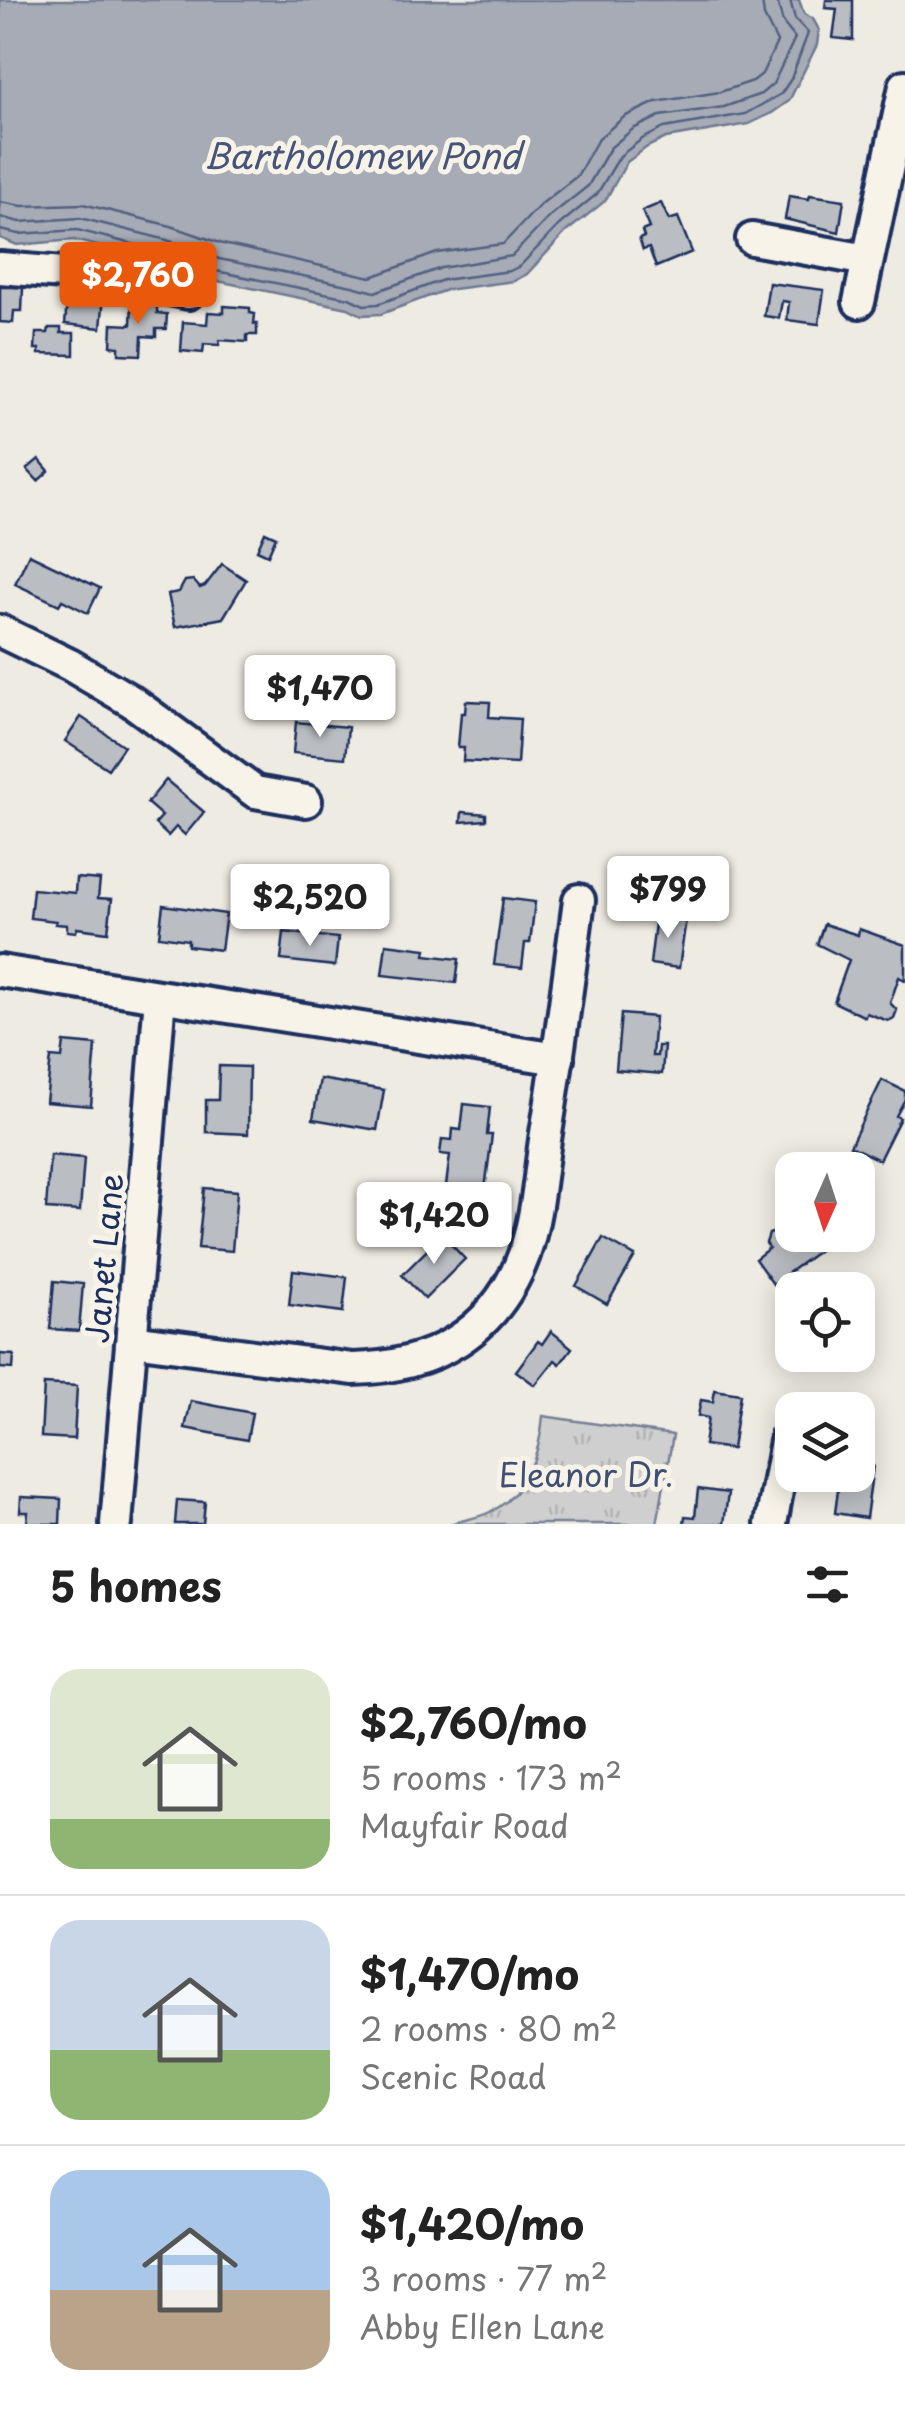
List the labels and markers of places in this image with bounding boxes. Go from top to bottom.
pin: $2,760 [57,242,219,327]
pin: $1,470 [239,655,401,740]
pin: $799 [609,856,727,941]
pin: $2,520 [229,864,391,949]
pin: $1,420 [353,1182,515,1267]

